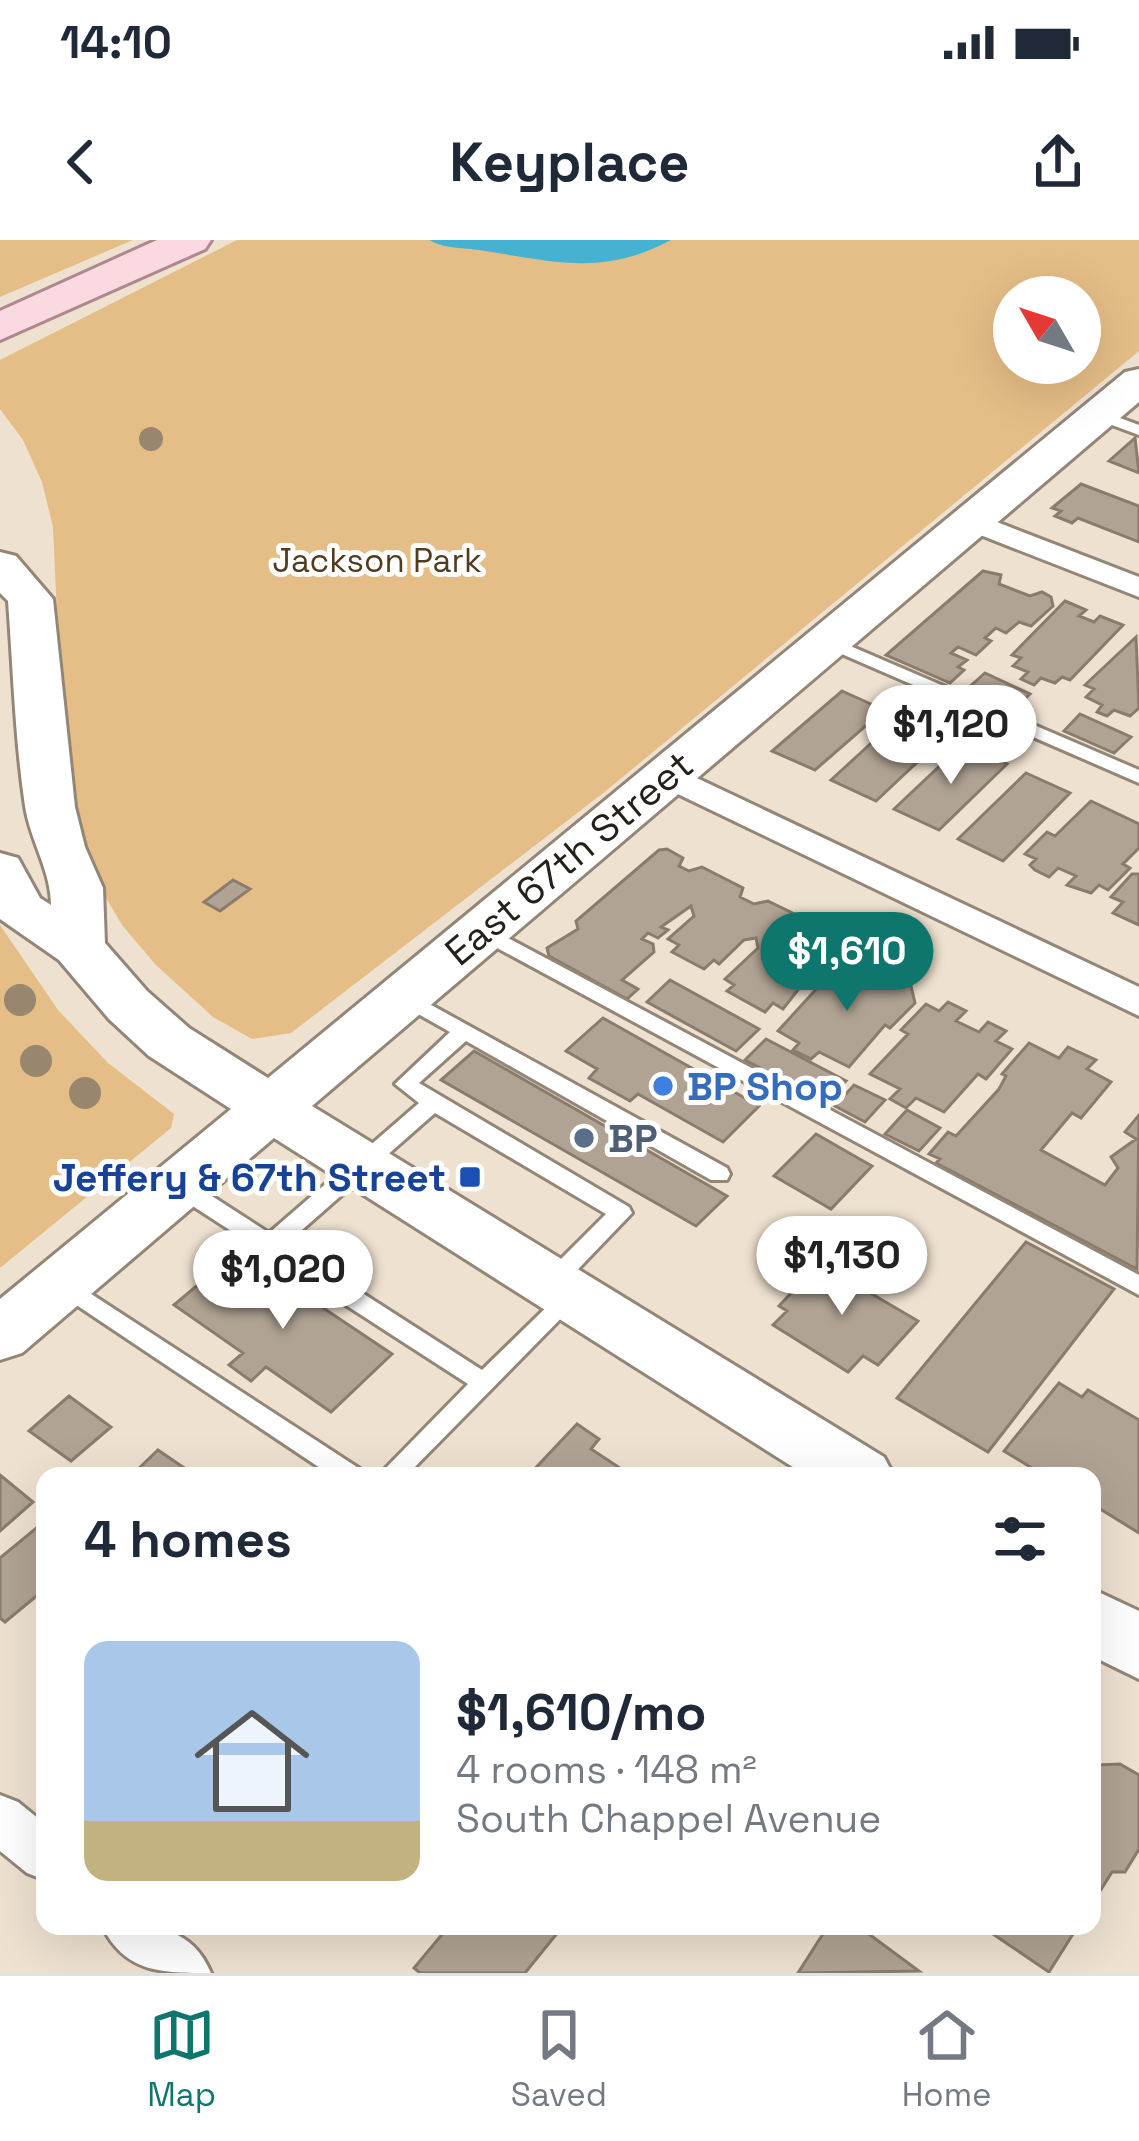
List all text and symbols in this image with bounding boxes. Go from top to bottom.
text: 14:10 [60,14,172,71]
text: Keyplace [450,128,689,197]
icon: back [48,129,114,195]
icon: share [1025,129,1091,195]
north arrow [993,276,1101,384]
map controls [993,276,1101,384]
park label: Jackson Park [272,540,482,582]
pin: $1,120 [853,685,1049,787]
text: $1,120 [893,699,1009,748]
street label: East 67th Street [435,740,703,976]
pin: $1,610 [749,912,945,1014]
text: $1,610 [787,926,907,975]
place label: BP Shop [687,1062,843,1111]
marker: BP Shop [650,1073,676,1099]
place label: BP [608,1114,657,1163]
marker: BP [571,1125,597,1151]
place label: Jeffery & 67th Street [53,1153,446,1202]
marker: Jeffery & 67th Street [457,1164,483,1190]
pin: $1,130 [744,1216,940,1318]
pin: $1,020 [185,1230,381,1332]
text: $1,130 [783,1230,901,1279]
text: $1,020 [220,1244,346,1293]
icon: filters [987,1506,1053,1572]
text: 4 homes [84,1507,292,1572]
text: $1,610/mo [456,1680,706,1745]
icon: home [180,1689,324,1833]
text: 4 rooms · 148 m² [456,1745,757,1794]
text: South Chappel Avenue [456,1794,881,1843]
tab: Map [147,2002,216,2116]
tab: Saved [511,2002,607,2116]
tab: Home [902,2002,992,2116]

